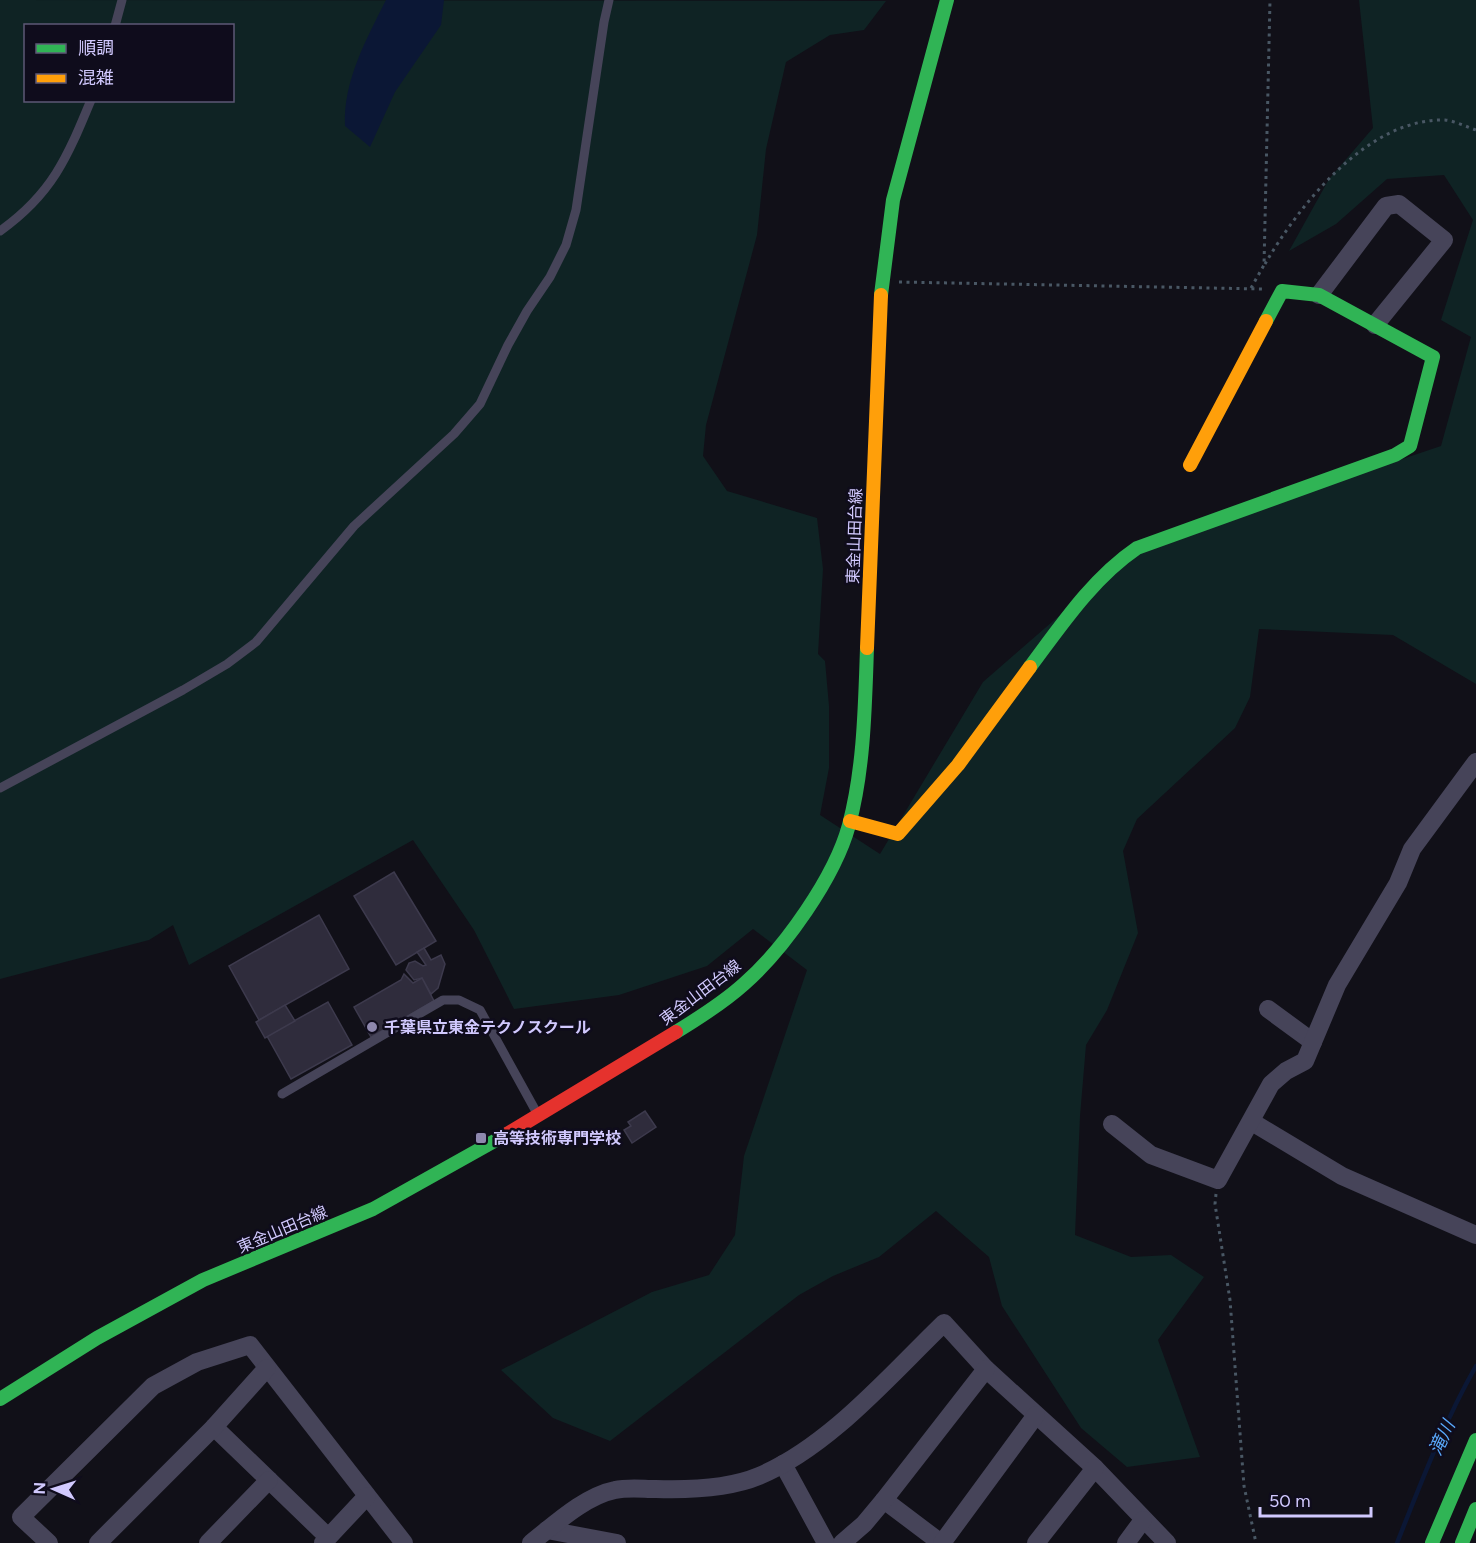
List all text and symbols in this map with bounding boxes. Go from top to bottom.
legend [24,24,234,102]
text: 順調 [78,37,114,59]
text: 混雑 [78,67,114,89]
street label: 東金山田台線 [843,488,866,584]
street label: 東金山田台線 [656,956,744,1029]
place label: 千葉県立東金テクノスクール [384,1018,591,1037]
marker: 千葉県立東金テクノスクール [365,1020,379,1034]
place label: 高等技術専門学校 [493,1129,621,1148]
marker: 高等技術専門学校 [474,1131,488,1145]
street label: 東金山田台線 [234,1202,330,1257]
water label: 滝川 [1424,1415,1460,1459]
north arrow [24,1459,84,1519]
scale bar [1260,1480,1371,1518]
text: N [30,1482,49,1495]
text: 50 m [1269,1490,1311,1512]

